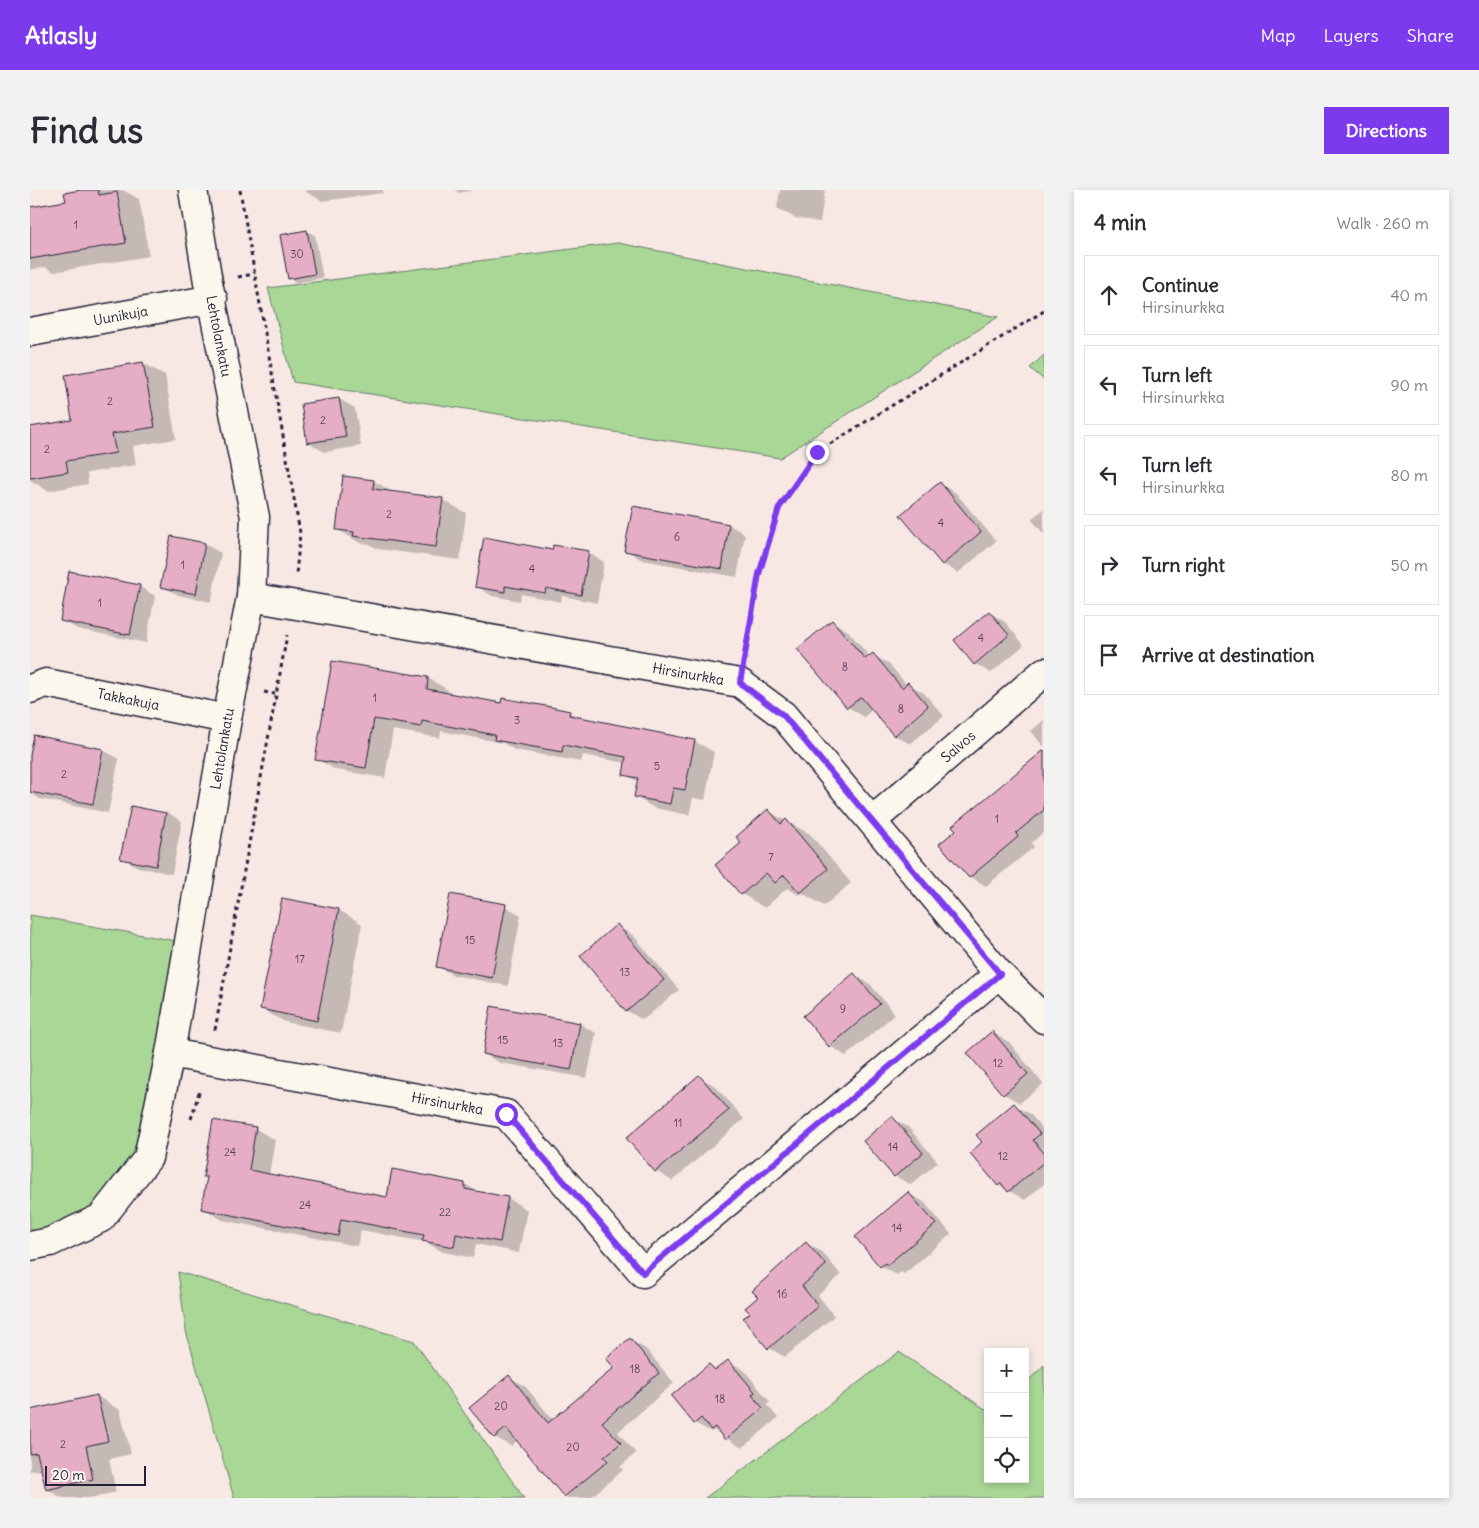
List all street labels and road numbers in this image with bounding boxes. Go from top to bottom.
street label: Lehtolankatu [202,294,236,378]
street label: Uunikuja [92,302,149,329]
street label: Hirsinurkka [651,659,726,689]
street label: Takkakuja [96,684,161,714]
street label: Lehtolankatu [206,706,238,791]
street label: Salvos [937,726,979,766]
street label: Hirsinurkka [410,1088,485,1119]

